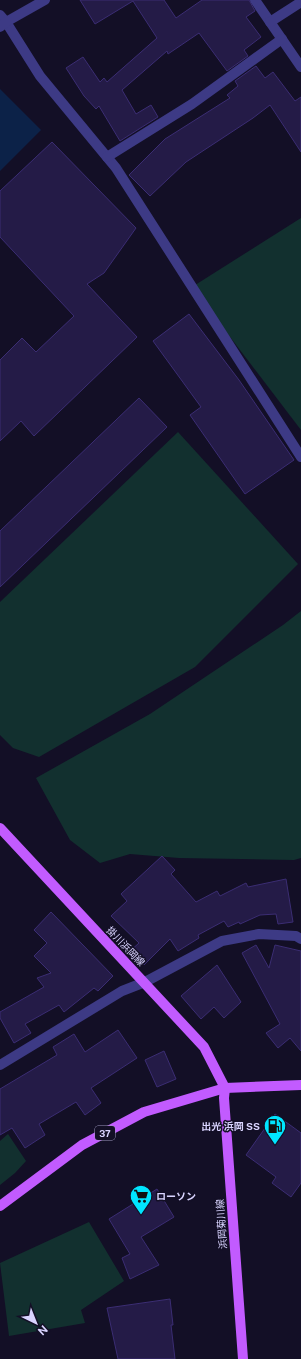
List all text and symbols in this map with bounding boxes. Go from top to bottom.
street label: 掛川浜岡線 [104,924,148,968]
fuel station icon: 出光 浜岡 SS [262,1113,288,1146]
place label: 出光 浜岡 SS [202,1120,260,1132]
road number: 37 [95,1126,115,1140]
supermarket icon: ローソン [128,1183,154,1216]
place label: ローソン [156,1190,196,1202]
street label: 浜岡菊川線 [213,1199,229,1249]
north arrow [16,1303,56,1343]
text: N [36,1323,50,1338]

